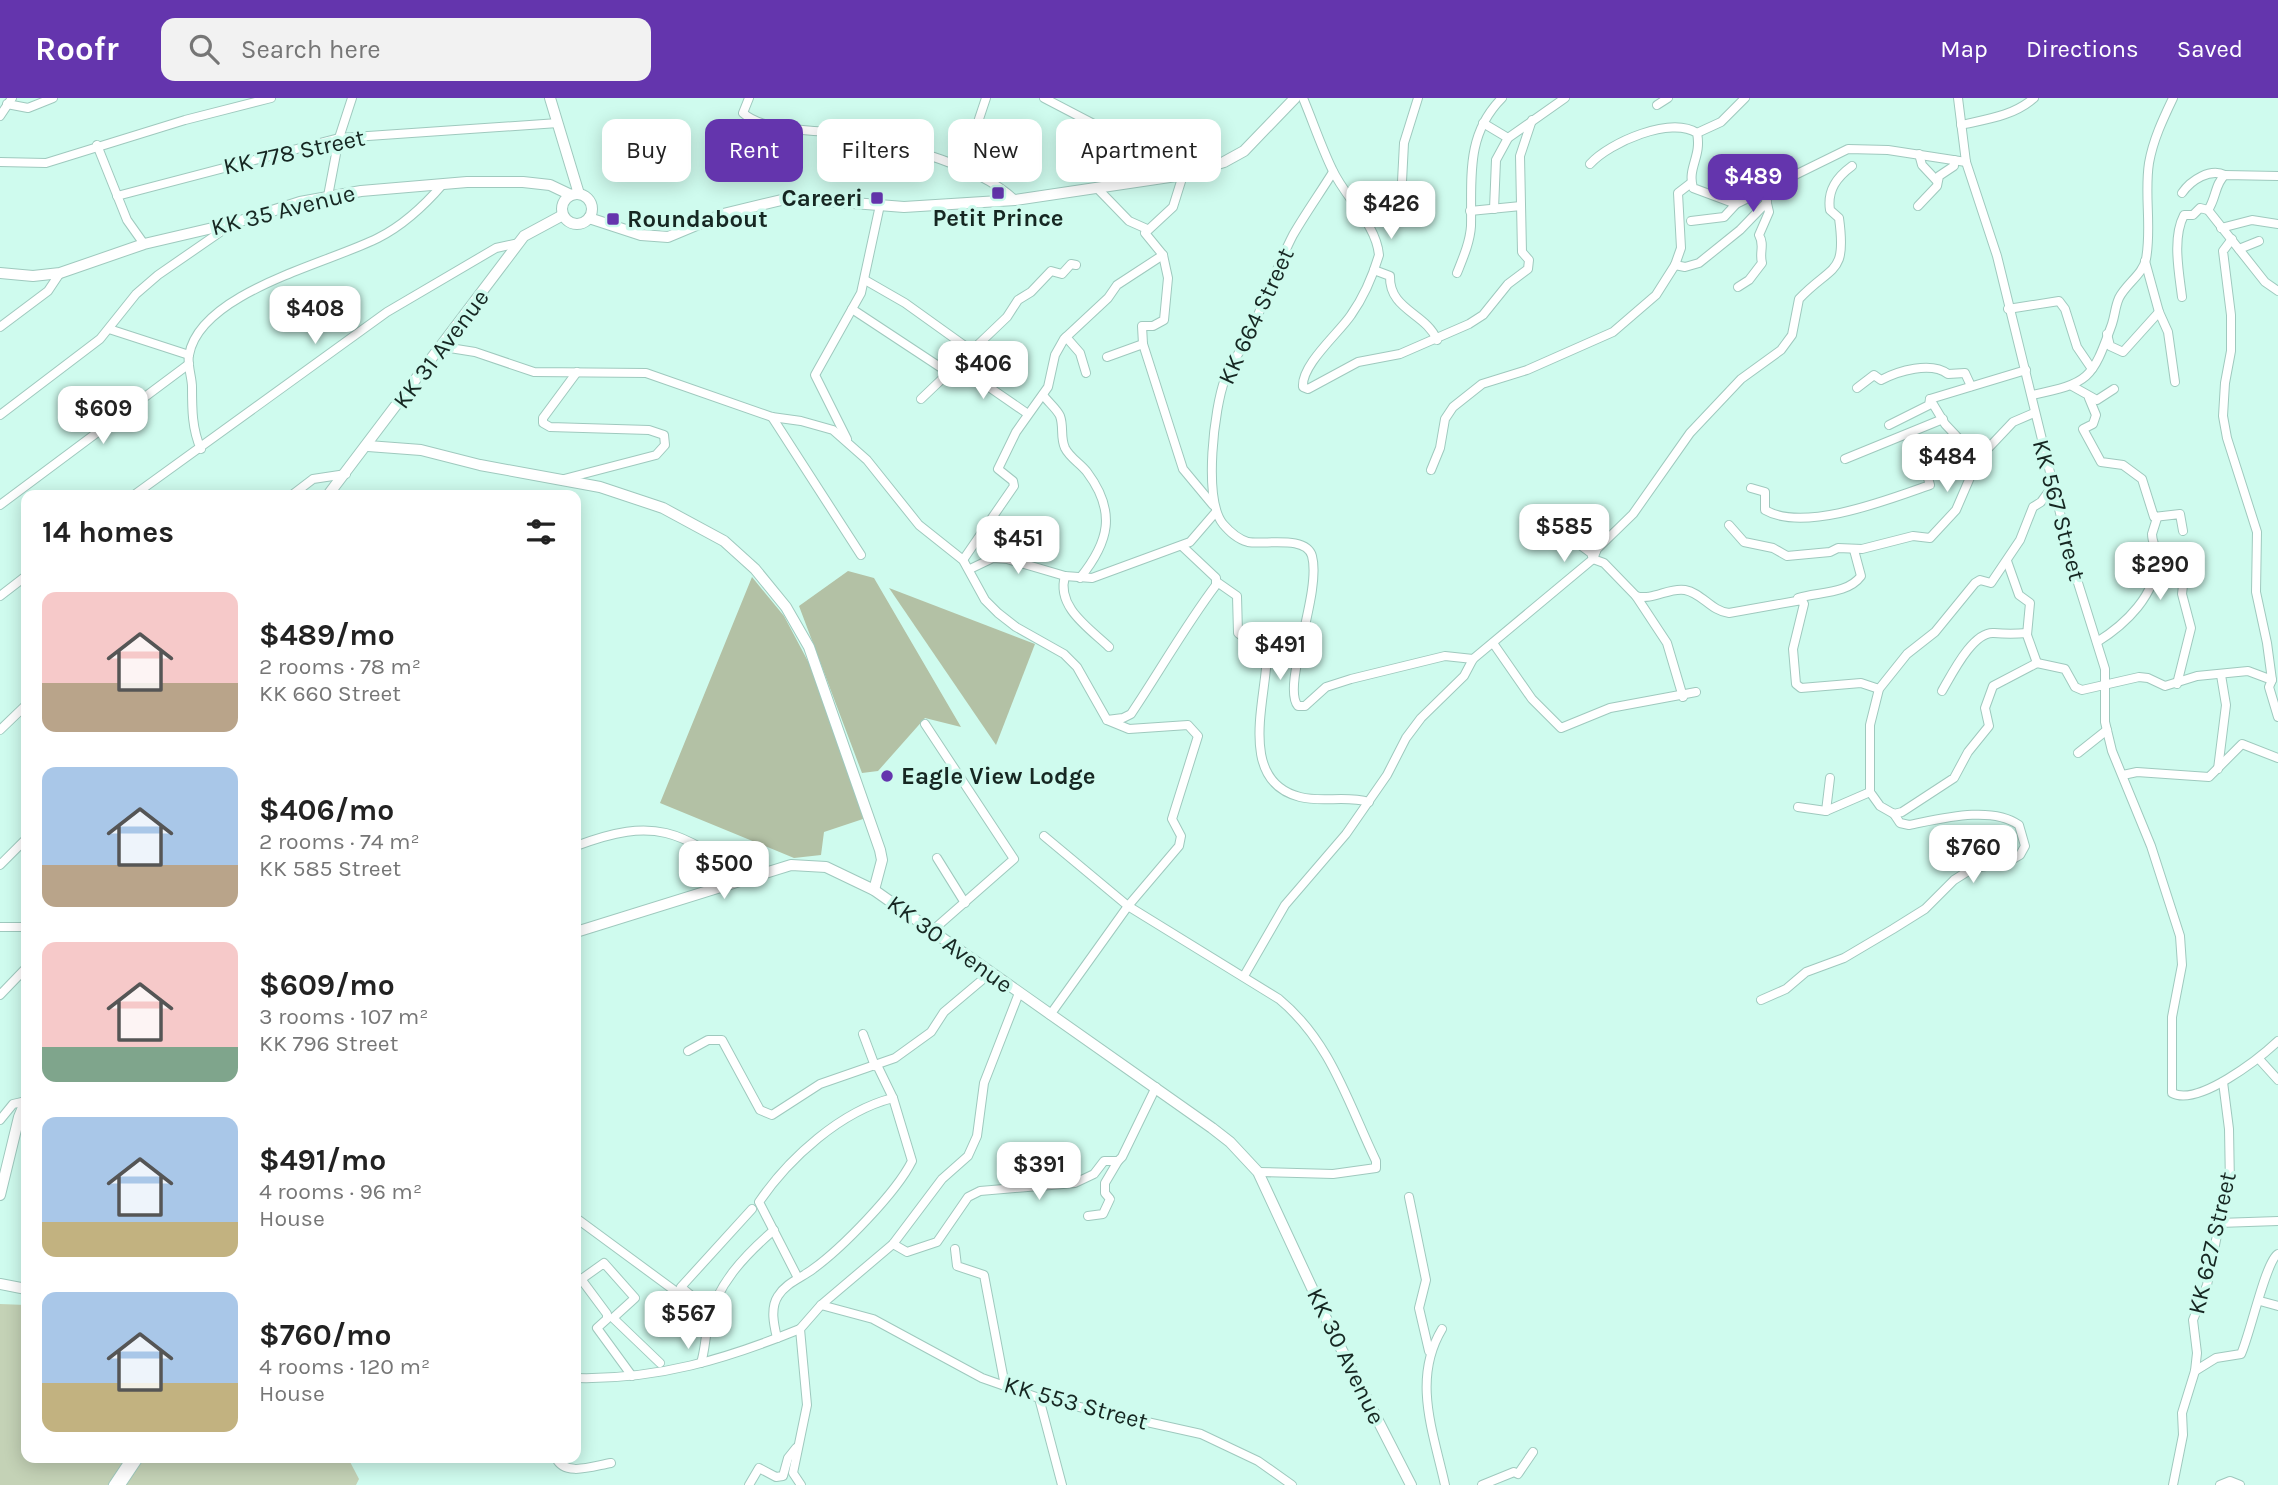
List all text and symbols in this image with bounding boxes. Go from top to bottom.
search box [161,18,651,81]
text: Roofr [35,30,119,68]
icon: search [185,30,223,68]
text: Search here [241,34,381,65]
text: Map [1940,35,1988,63]
text: Directions [2026,35,2139,63]
text: Saved [2177,35,2243,63]
chip: Buy [602,119,691,182]
chip: Rent [705,119,803,182]
chip: Filters [817,119,934,182]
chip: New [948,119,1042,182]
chip: Apartment [1056,119,1221,182]
street label: KK 778 Street [221,123,367,181]
pin: $489 [1712,155,1794,214]
text: $489 [1724,163,1782,190]
street label: KK 35 Avenue [208,179,358,241]
pin: $426 [1350,181,1432,241]
place label: Careeri [782,184,863,212]
marker: Petit Prince [990,185,1006,201]
marker: Careeri [869,190,885,206]
text: $426 [1362,190,1420,217]
place label: Petit Prince [932,204,1064,232]
place label: Roundabout [627,205,768,233]
marker: Roundabout [605,211,621,227]
street label: KK 664 Street [1212,243,1300,389]
street label: KK 31 Avenue [387,284,495,414]
pin: $408 [274,286,356,346]
text: $408 [286,295,344,322]
pin: $406 [942,342,1024,401]
text: $406 [954,350,1012,377]
pin: $609 [62,386,144,446]
text: $609 [74,395,132,422]
pin: $484 [1906,434,1988,494]
street label: KK 567 Street [2027,436,2091,584]
text: $484 [1918,443,1976,470]
pin: $585 [1523,504,1605,564]
icon: filters [522,513,560,551]
text: $585 [1535,513,1593,540]
text: 14 homes [42,514,174,550]
pin: $451 [977,517,1059,576]
text: $451 [992,525,1044,552]
pin: $290 [2119,542,2201,602]
text: $290 [2131,551,2189,578]
text: $489/mo [259,617,395,653]
icon: home [98,620,182,704]
pin: $491 [1239,622,1321,682]
text: $491 [1254,631,1306,658]
text: 2 rooms · 78 m² [259,653,421,680]
text: KK 660 Street [259,680,401,707]
place label: Eagle View Lodge [901,762,1095,790]
marker: Eagle View Lodge [879,768,895,784]
text: $406/mo [259,792,394,828]
icon: home [98,795,182,879]
pin: $760 [1932,826,2014,885]
text: 2 rooms · 74 m² [259,828,420,855]
text: $760 [1945,834,2001,861]
pin: $500 [683,842,765,901]
text: $500 [695,850,753,877]
text: KK 585 Street [259,855,401,882]
street label: KK 30 Avenue [882,889,1018,999]
text: $609/mo [259,967,395,1003]
icon: home [98,970,182,1054]
text: 3 rooms · 107 m² [259,1003,428,1030]
text: KK 796 Street [259,1030,398,1057]
text: $491/mo [259,1142,386,1178]
pin: $391 [998,1142,1080,1202]
icon: home [98,1145,182,1229]
text: $391 [1013,1151,1065,1178]
street label: KK 627 Street [2182,1169,2242,1317]
text: 4 rooms · 96 m² [259,1178,422,1205]
text: House [259,1205,325,1232]
street label: KK 30 Avenue [1301,1283,1391,1429]
pin: $567 [647,1292,729,1351]
text: $567 [661,1300,715,1327]
text: $760/mo [259,1317,391,1353]
icon: home [98,1320,182,1404]
text: 4 rooms · 120 m² [259,1353,430,1380]
street label: KK 553 Street [1001,1370,1151,1436]
text: House [259,1380,325,1407]

